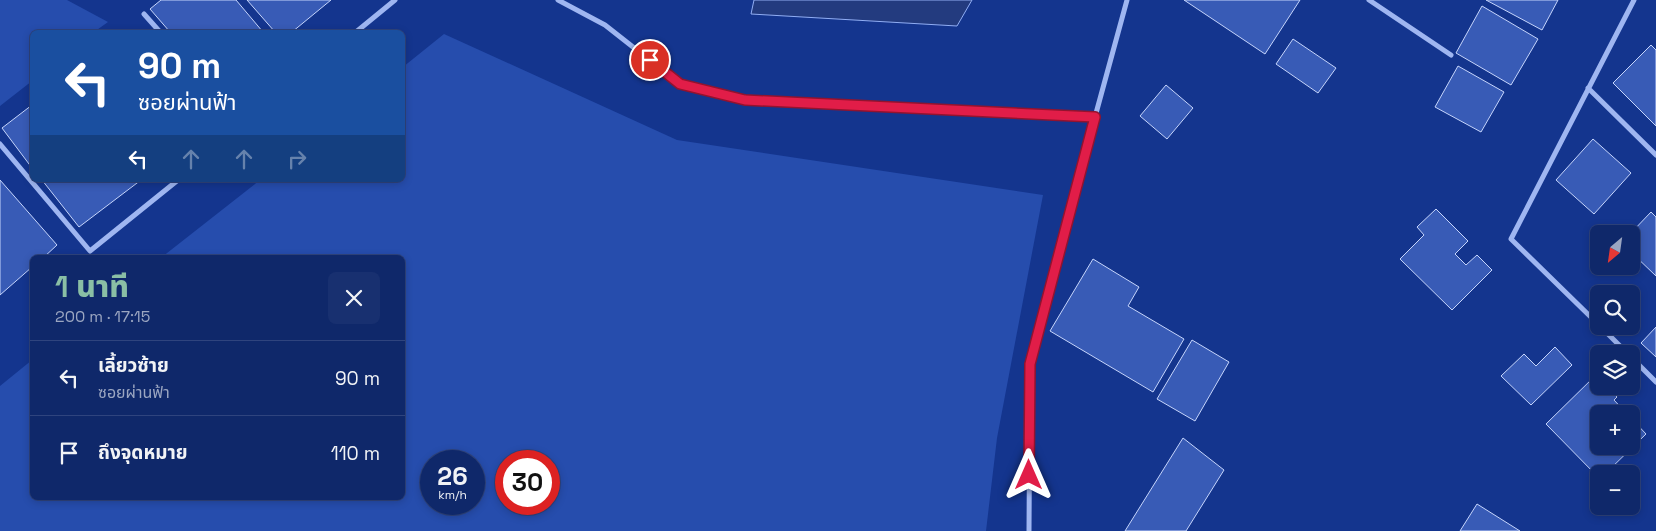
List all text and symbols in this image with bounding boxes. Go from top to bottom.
pin [629,39,671,81]
text: 90 m [138,44,221,88]
icon: arrive [636,46,664,74]
icon: left [55,50,120,115]
text: ซอยผ่านฟ้า [138,88,237,116]
icon: left [124,145,152,173]
icon: ahead [177,145,205,173]
icon: ahead [230,145,258,173]
icon: right [283,145,311,173]
north arrow [1590,225,1640,275]
map controls [1590,225,1640,515]
text: 1 นาที [55,267,129,306]
button: close [328,272,380,324]
button: search [1590,285,1640,335]
text: 200 m · 17:15 [55,306,150,327]
button: layers [1590,345,1640,395]
text: เลี้ยวซ้าย [98,353,169,378]
icon: left [55,364,83,392]
text: 90 m [335,366,380,391]
text: ซอยผ่านฟ้า [98,382,170,403]
button: + [1590,405,1640,455]
icon: arrive [55,439,83,467]
text: ถึงจุดหมาย [98,440,188,465]
text: 110 m [331,441,380,466]
position arrow [1002,448,1054,500]
speed limit sign: 30 [495,450,560,515]
text: 26 [437,460,468,492]
button: − [1590,465,1640,515]
text: km/h [438,487,467,503]

